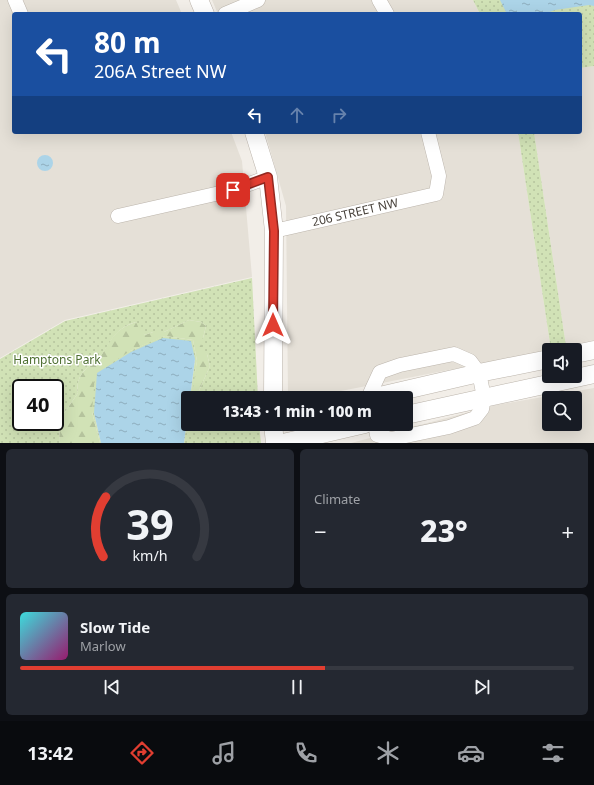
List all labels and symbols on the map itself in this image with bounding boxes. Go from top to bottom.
pin [216,173,250,207]
street label: 206 STREET NW [310,194,400,230]
position arrow [252,304,294,346]
park label: Hamptons Park [13,351,101,368]
speed limit sign: 40 [12,379,64,431]

